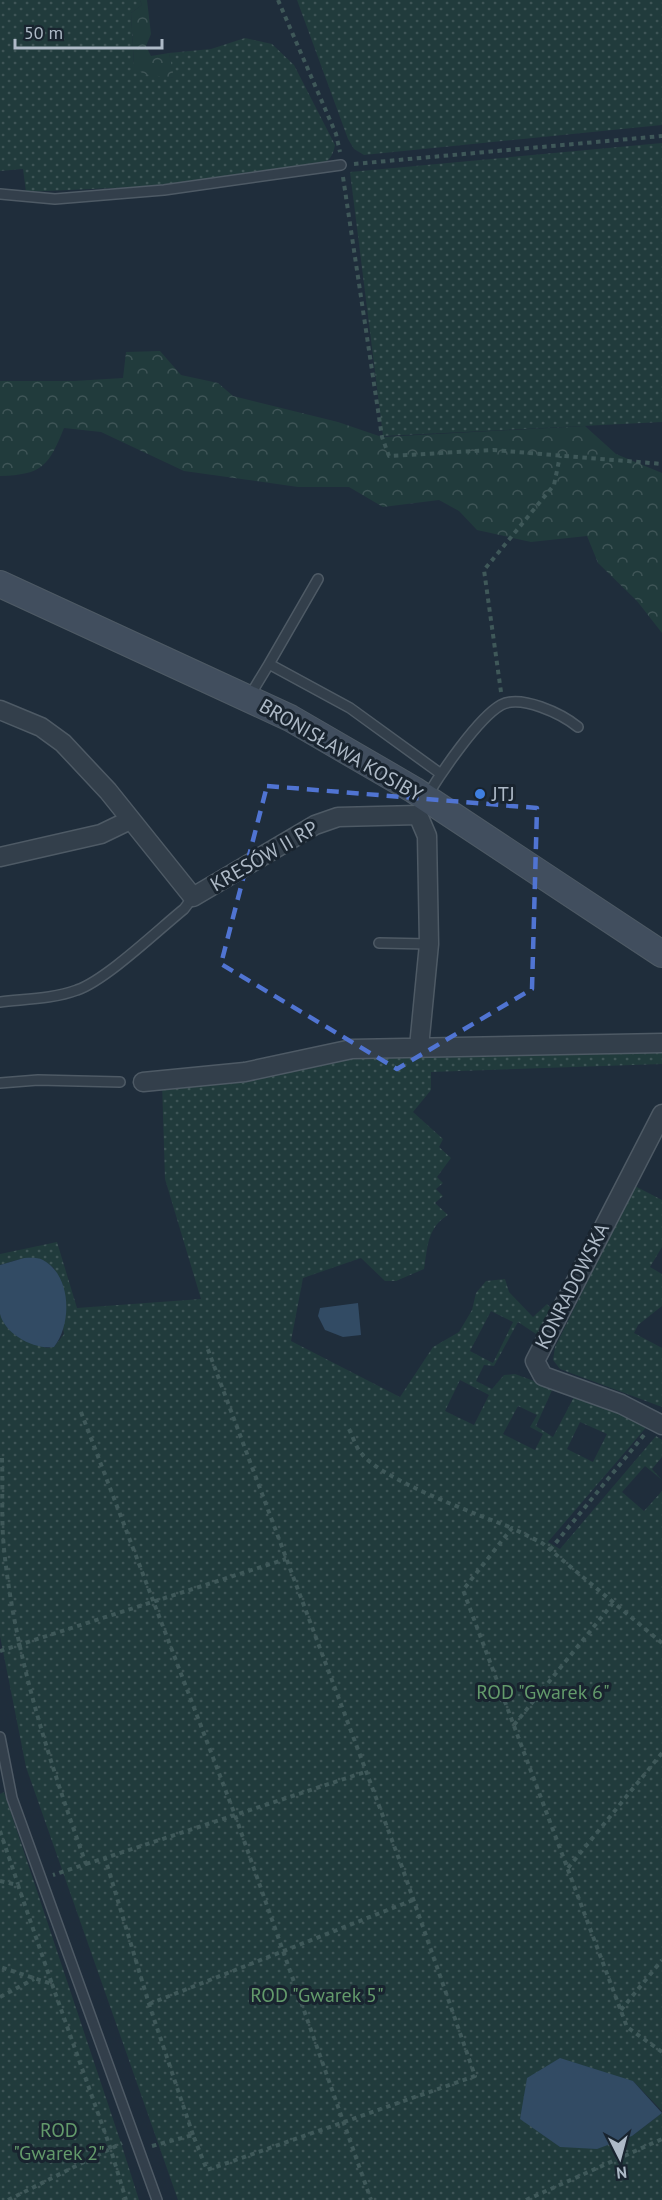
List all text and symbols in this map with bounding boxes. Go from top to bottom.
scale bar [15,12,162,50]
text: 50 m [24,21,63,44]
street label: BRONISŁAWA KOSIBY [255,693,428,808]
place label: JTJ [491,781,515,807]
marker: JTJ [473,787,487,801]
street label: KRESÓW II RP [205,815,323,897]
street label: KONRADOWSKA [529,1218,615,1354]
park label: ROD "Gwarek 6" [476,1679,610,1705]
park label: ROD "Gwarek 5" [250,1982,384,2008]
park label: ROD "Gwarek 2" [13,2117,105,2166]
north arrow [590,2128,650,2188]
text: N [615,2162,628,2183]

